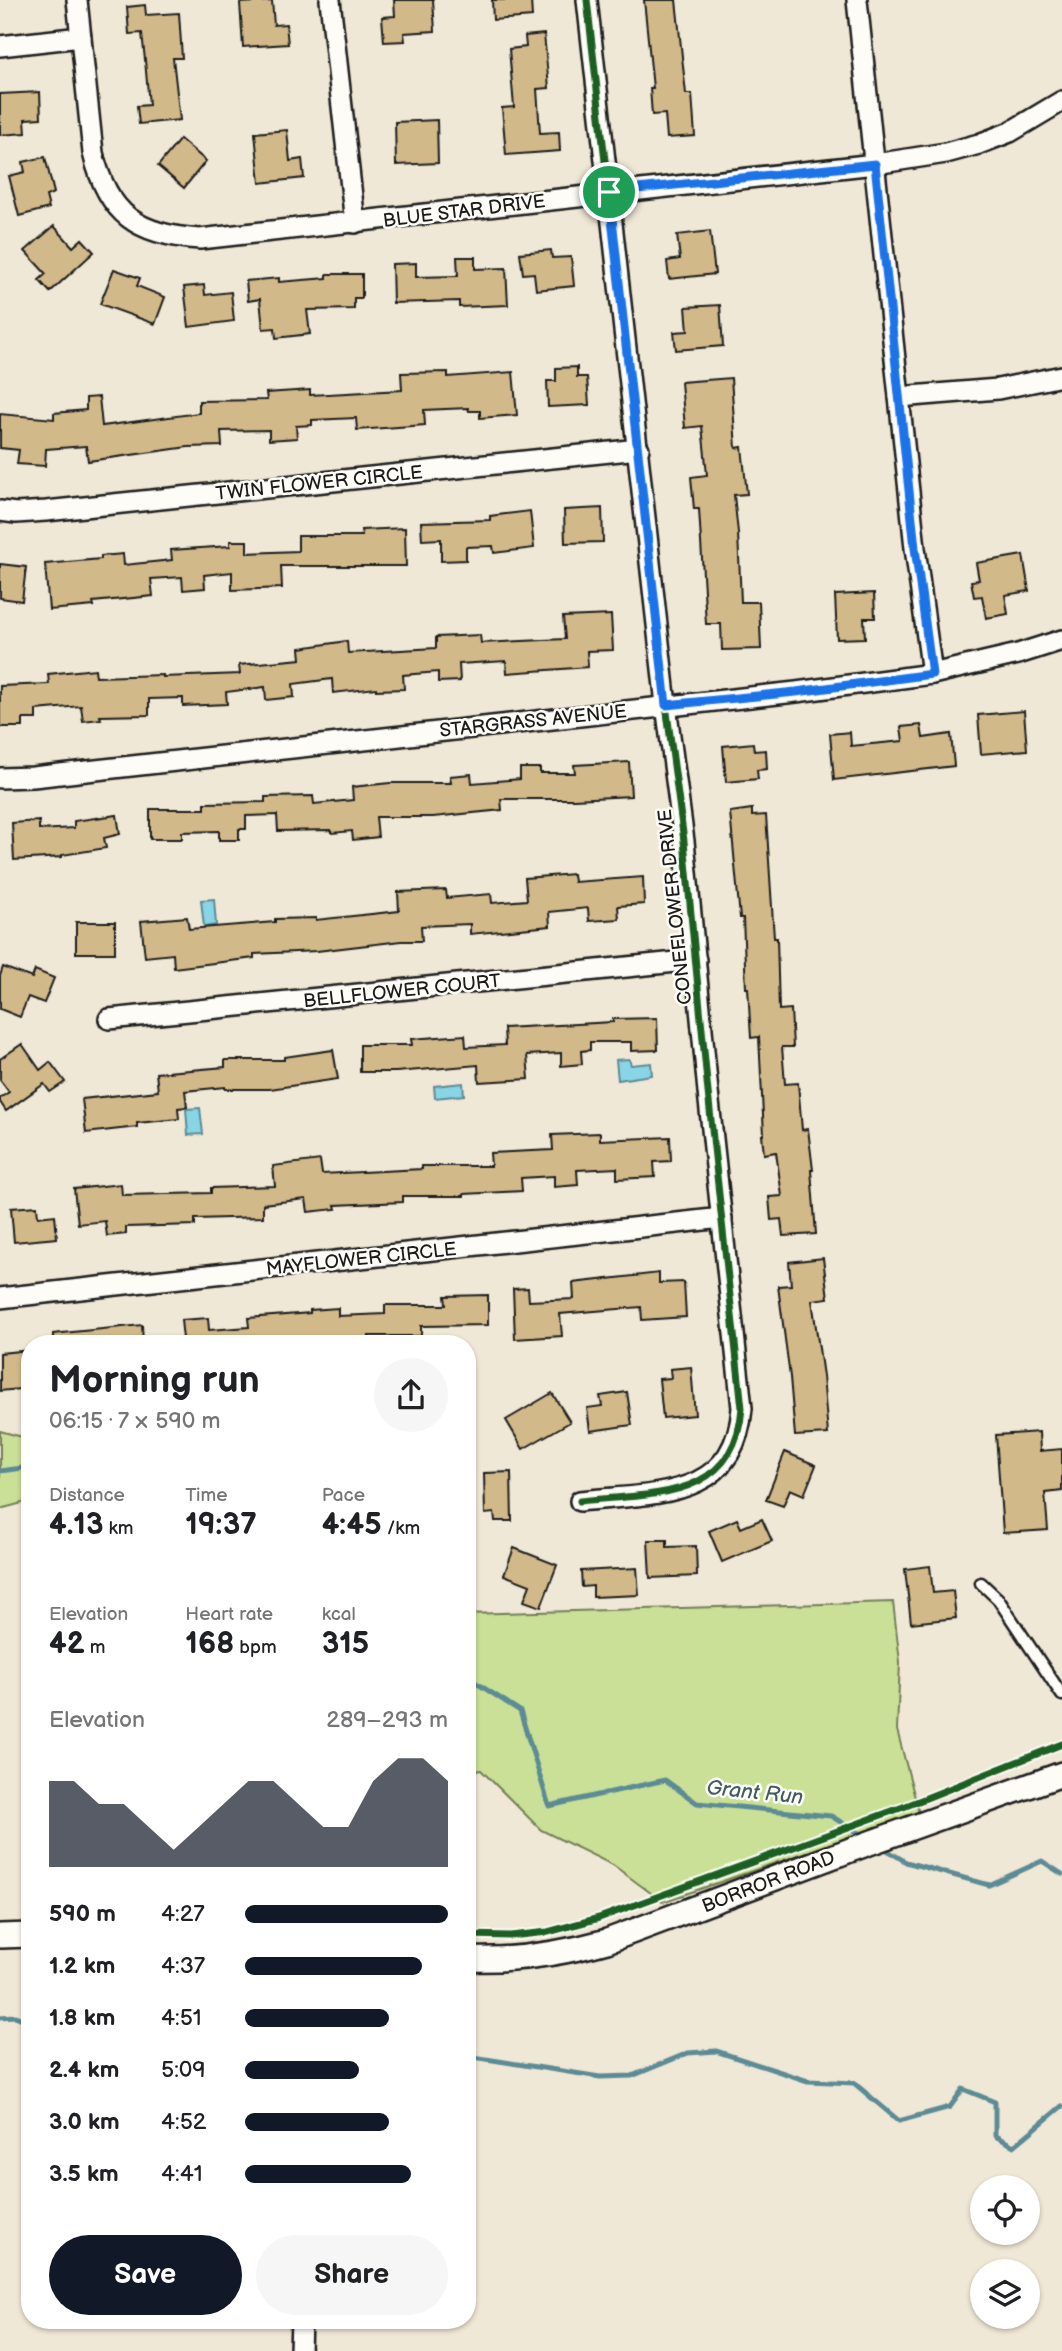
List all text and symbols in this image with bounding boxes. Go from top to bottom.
pin [579,162,639,222]
icon: arrive [590,173,628,211]
street label: BLUE STAR DRIVE [382,190,547,233]
street label: TWIN FLOWER CIRCLE [215,461,424,506]
street label: STARGRASS AVENUE [438,700,628,743]
street label: CONEFLOWER DRIVE [654,808,697,1006]
street label: BELLFLOWER COURT [302,970,503,1013]
street label: MAYFLOWER CIRCLE [265,1238,457,1281]
text: Morning run [49,1358,260,1403]
button: share [374,1358,448,1432]
text: 06:15 · 7 × 590 m [49,1407,221,1435]
text: Distance [49,1484,125,1507]
text: Time [185,1484,227,1507]
text: Pace [322,1484,365,1507]
text: 4.13 [49,1507,103,1543]
text: 19:37 [185,1507,257,1543]
text: 4:45 [322,1507,382,1543]
text: km [103,1517,134,1540]
text: /km [382,1517,420,1540]
text: Elevation [49,1603,128,1626]
text: Heart rate [185,1603,273,1626]
text: kcal [322,1603,356,1626]
text: 42 [49,1626,85,1662]
text: 168 [185,1626,234,1662]
text: 315 [322,1626,369,1662]
text: m [85,1636,105,1659]
text: bpm [234,1636,277,1659]
text: Elevation [49,1706,145,1734]
text: 289–293 m [326,1706,448,1734]
water label: Grant Run [705,1775,805,1810]
street label: BORROR ROAD [699,1846,838,1918]
text: 590 m [49,1900,116,1928]
text: 4:27 [161,1900,205,1928]
text: 1.2 km [49,1952,115,1980]
text: 4:37 [161,1952,205,1980]
text: 1.8 km [49,2004,115,2032]
text: 4:51 [161,2004,202,2032]
text: 2.4 km [49,2056,119,2084]
text: 5:09 [161,2056,206,2084]
text: 3.0 km [49,2108,120,2136]
text: 4:52 [161,2108,206,2136]
text: 3.5 km [49,2160,119,2188]
text: 4:41 [161,2160,203,2188]
map controls [970,2175,1040,2329]
button: locate [970,2175,1040,2245]
button: Save [49,2235,242,2315]
button: Share [256,2235,448,2315]
button: layers [970,2259,1040,2329]

